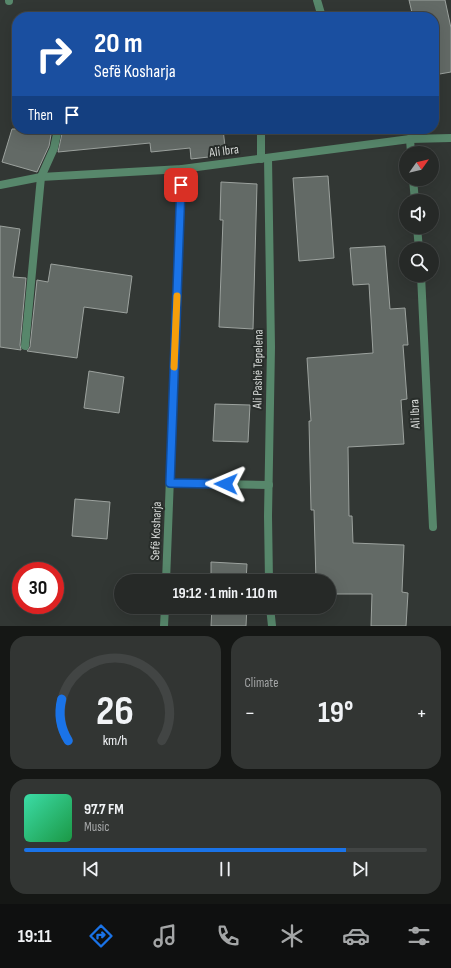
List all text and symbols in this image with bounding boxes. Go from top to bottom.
text: 20 m [94,27,143,60]
icon: right [28,28,80,80]
text: Sefë Kosharja [94,61,176,82]
icon: arrive [61,104,83,126]
text: Then [28,106,53,125]
street label: Ali Ibra [207,141,240,161]
north arrow [399,146,439,186]
map controls [399,146,439,282]
pin [164,168,198,202]
icon: arrive [170,174,192,196]
button: sound [399,194,439,234]
button: search [399,242,439,282]
street label: Ali Pashë Tepelena [249,329,267,410]
street label: Ali Ibra [406,399,424,430]
position arrow [205,463,247,505]
street label: Sefë Kosharja [147,501,165,561]
speed limit sign: 30 [12,562,64,614]
text: 19:12 · 1 min · 110 m [173,584,277,603]
text: Climate [245,675,278,691]
text: 26 [96,686,134,735]
text: 19° [318,695,353,731]
text: − [245,700,255,727]
text: + [416,700,427,727]
text: km/h [103,731,128,748]
text: 97.7 FM [84,800,124,819]
text: Music [84,819,109,835]
icon: previous [80,858,102,880]
icon: pause [214,858,236,880]
icon: next [349,858,371,880]
icon: directions [87,922,115,950]
icon: music [151,922,179,950]
icon: phone [214,922,242,950]
icon: climate [278,922,306,950]
icon: car [342,922,370,950]
icon: filters [405,922,433,950]
text: 19:11 [18,926,52,947]

